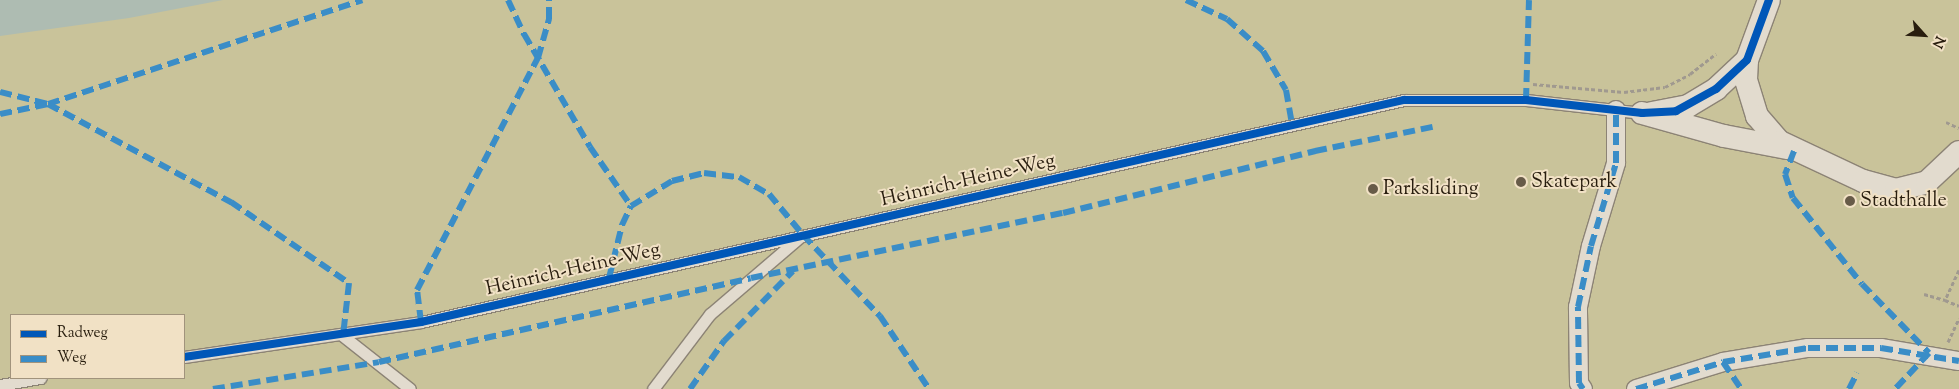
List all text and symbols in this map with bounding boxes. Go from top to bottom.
north arrow [1899,10,1949,60]
text: N [1926,32,1949,51]
street label: Heinrich-Heine-Weg [878,149,1058,213]
place label: Skatepark [1531,170,1617,194]
marker: Skatepark [1515,176,1527,188]
place label: Parksliding [1383,177,1479,201]
marker: Parksliding [1367,183,1379,195]
place label: Stadthalle [1860,189,1947,213]
marker: Stadthalle [1844,195,1856,207]
street label: Heinrich-Heine-Weg [483,238,663,302]
legend [10,314,185,379]
text: Radweg [57,323,108,344]
text: Weg [57,348,87,369]

